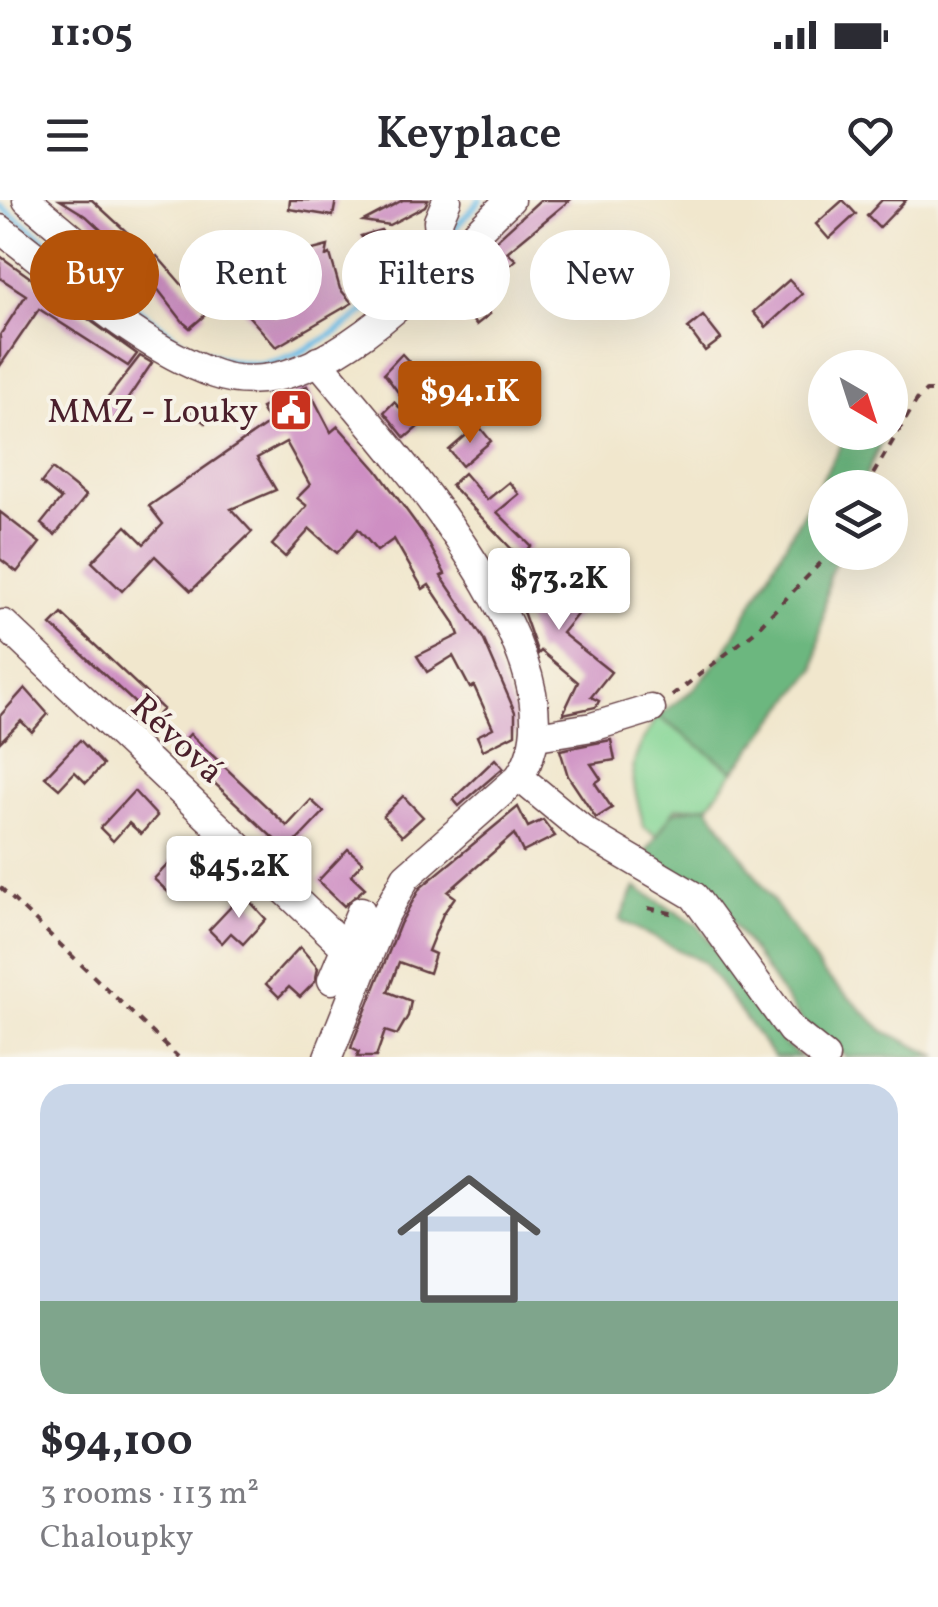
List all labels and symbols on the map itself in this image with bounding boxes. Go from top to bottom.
north arrow [808,350,908,450]
pin: $94.1K [389,361,551,446]
public building icon: MMZ - Louky [268,387,314,433]
place label: MMZ - Louky [48,389,258,437]
pin: $73.2K [478,548,640,633]
street label: Révová [119,685,233,796]
pin: $45.2K [158,836,320,921]

